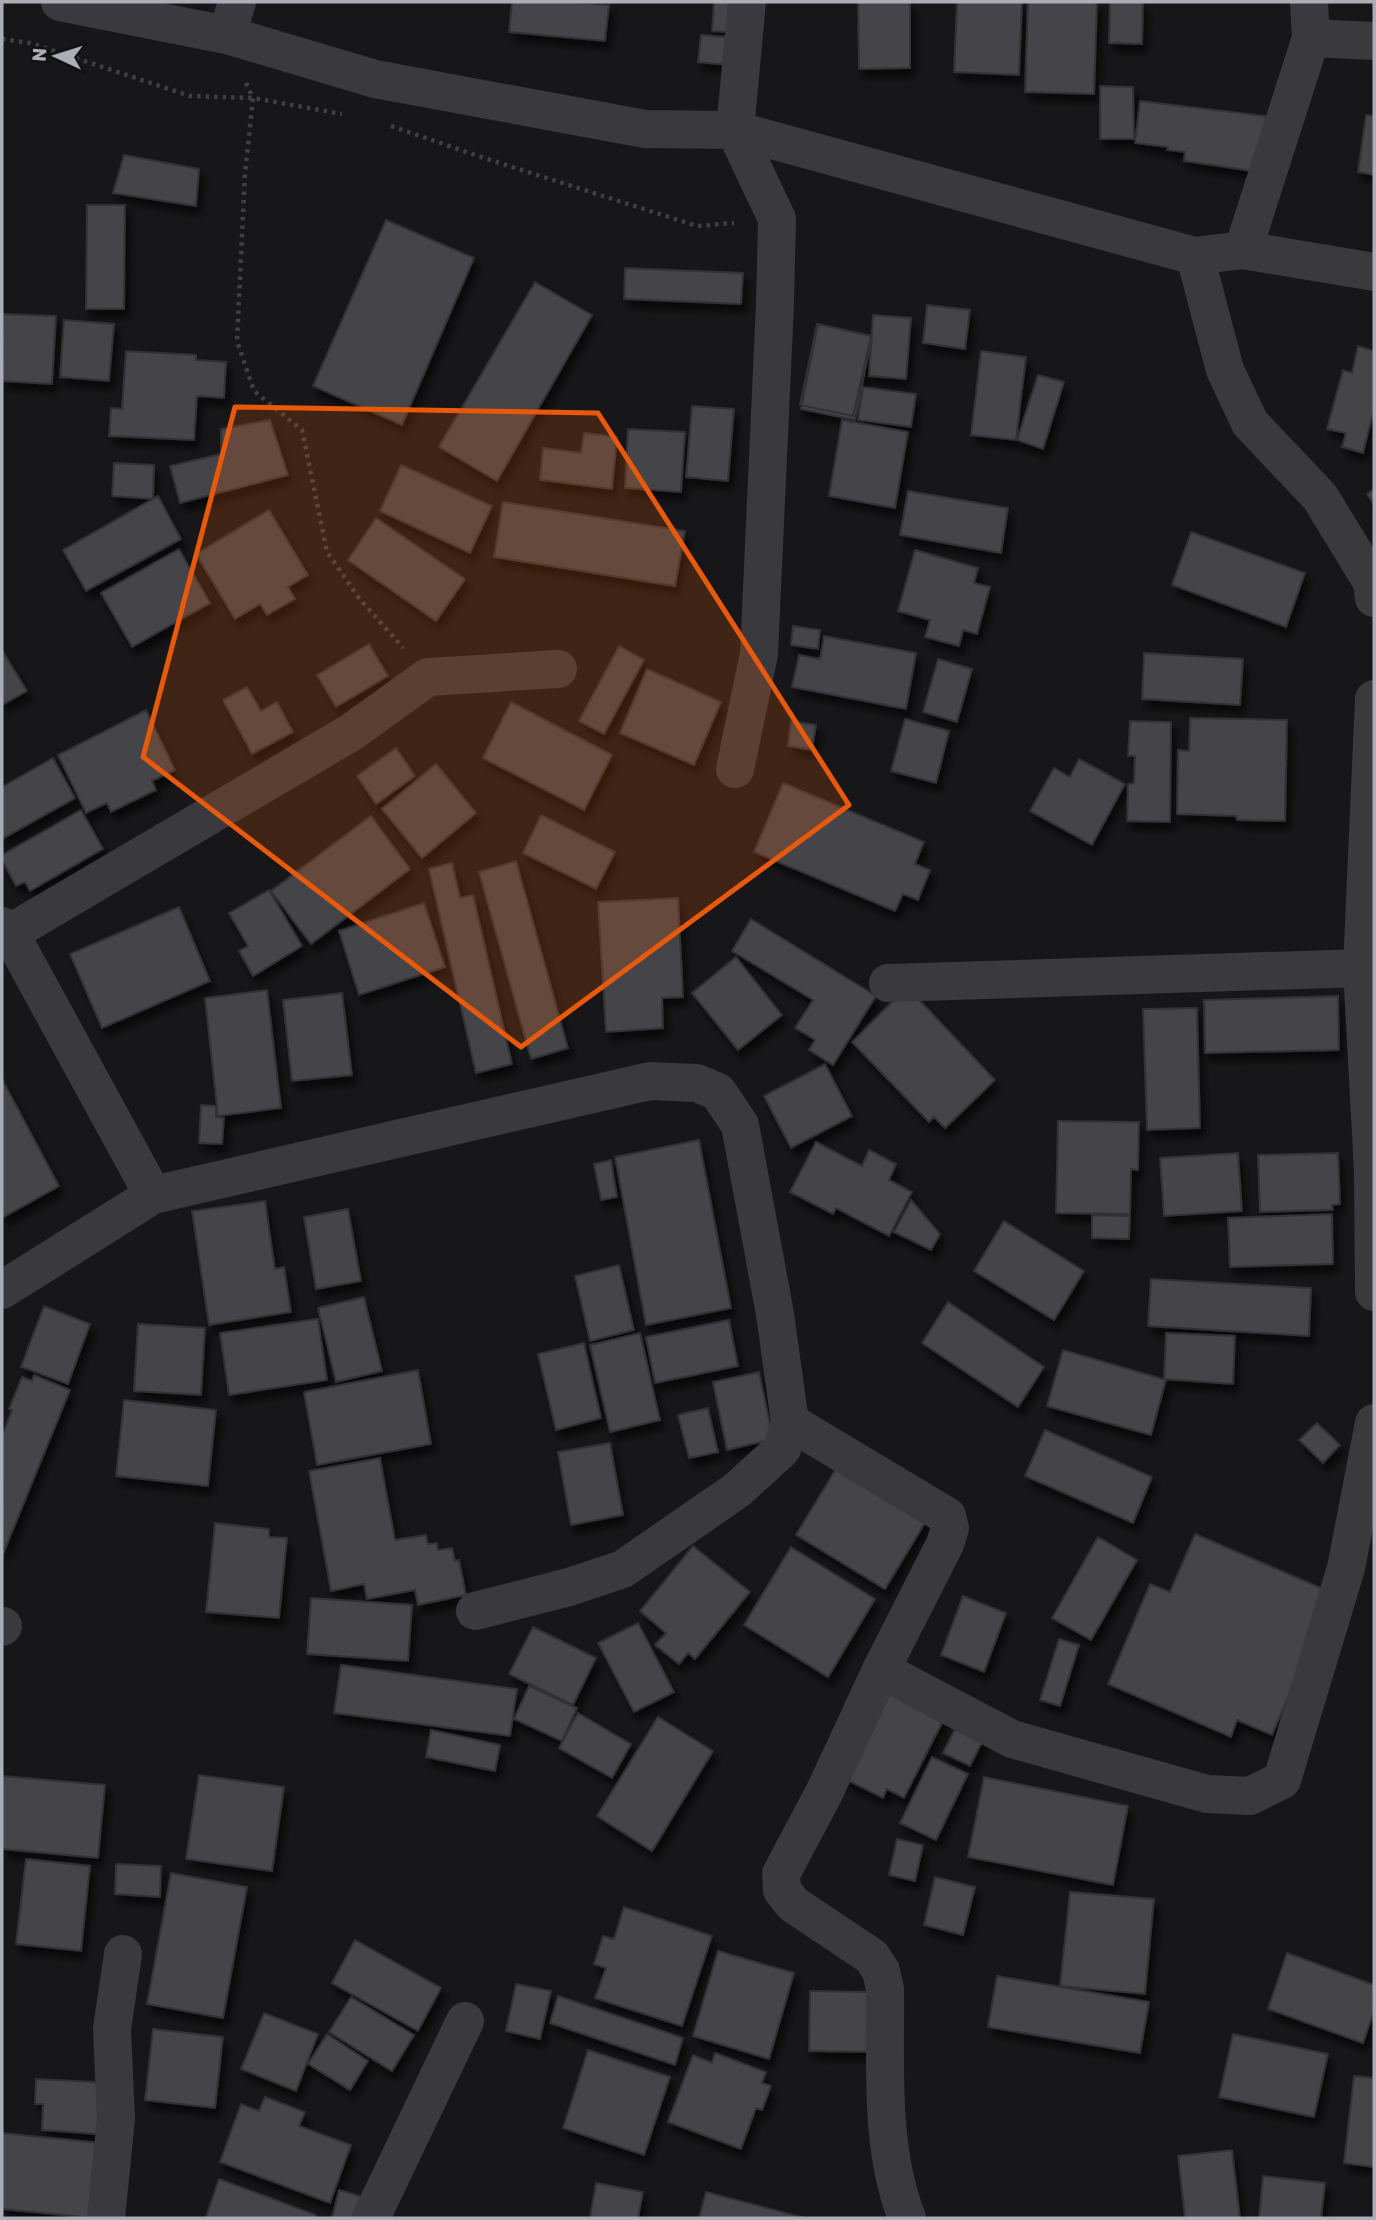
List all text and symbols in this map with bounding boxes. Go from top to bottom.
north arrow [21,21,91,91]
text: N [28,47,51,62]

